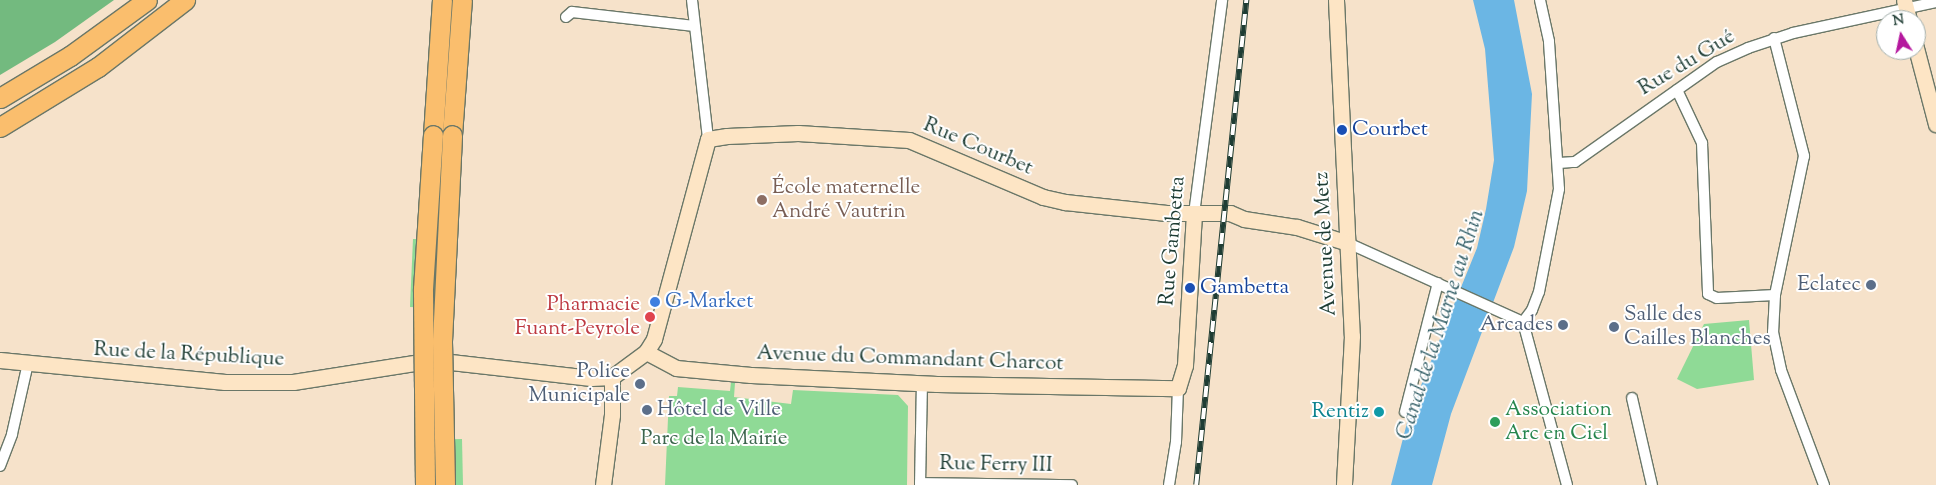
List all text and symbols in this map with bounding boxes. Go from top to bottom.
north arrow [1876,10,1926,60]
text: N [1891,10,1906,32]
street label: Rue du Gué [1634,24,1740,102]
street label: Rue Courbet [919,113,1037,181]
place label: Courbet [1352,117,1428,143]
marker: Courbet [1336,124,1348,136]
street label: Avenue de Metz [1310,171,1342,317]
place label: École maternelle André Vautrin [772,175,920,225]
street label: Rue Gambetta [1155,175,1191,307]
marker: École maternelle André Vautrin [756,194,768,206]
water label: Canal de la Marne au Rhin [1392,207,1492,443]
place label: Eclatec [1797,272,1861,298]
place label: Gambetta [1200,275,1289,301]
marker: Eclatec [1865,279,1877,291]
marker: Gambetta [1184,282,1196,294]
place label: G-Market [665,289,753,315]
place label: Pharmacie Fuant-Peyrole [515,292,640,342]
marker: G-Market [649,296,661,308]
place label: Salle des Cailles Blanches [1624,302,1771,352]
marker: Pharmacie Fuant-Peyrole [644,311,656,323]
place label: Arcades [1480,312,1553,338]
marker: Arcades [1557,319,1569,331]
marker: Salle des Cailles Blanches [1608,321,1620,333]
street label: Rue de la République [93,337,285,373]
street label: Avenue du Commandant Charcot [756,341,1064,377]
place label: Police Municipale [529,359,630,409]
marker: Police Municipale [634,378,646,390]
place label: Hôtel de Ville [657,397,781,423]
place label: Association Arc en Ciel [1505,397,1612,447]
place label: Rentiz [1311,399,1369,425]
marker: Hôtel de Ville [641,404,653,416]
marker: Rentiz [1373,406,1385,418]
marker: Association Arc en Ciel [1489,416,1501,428]
park label: Parc de la Mairie [640,426,788,452]
street label: Rue Ferry III [939,451,1053,479]

